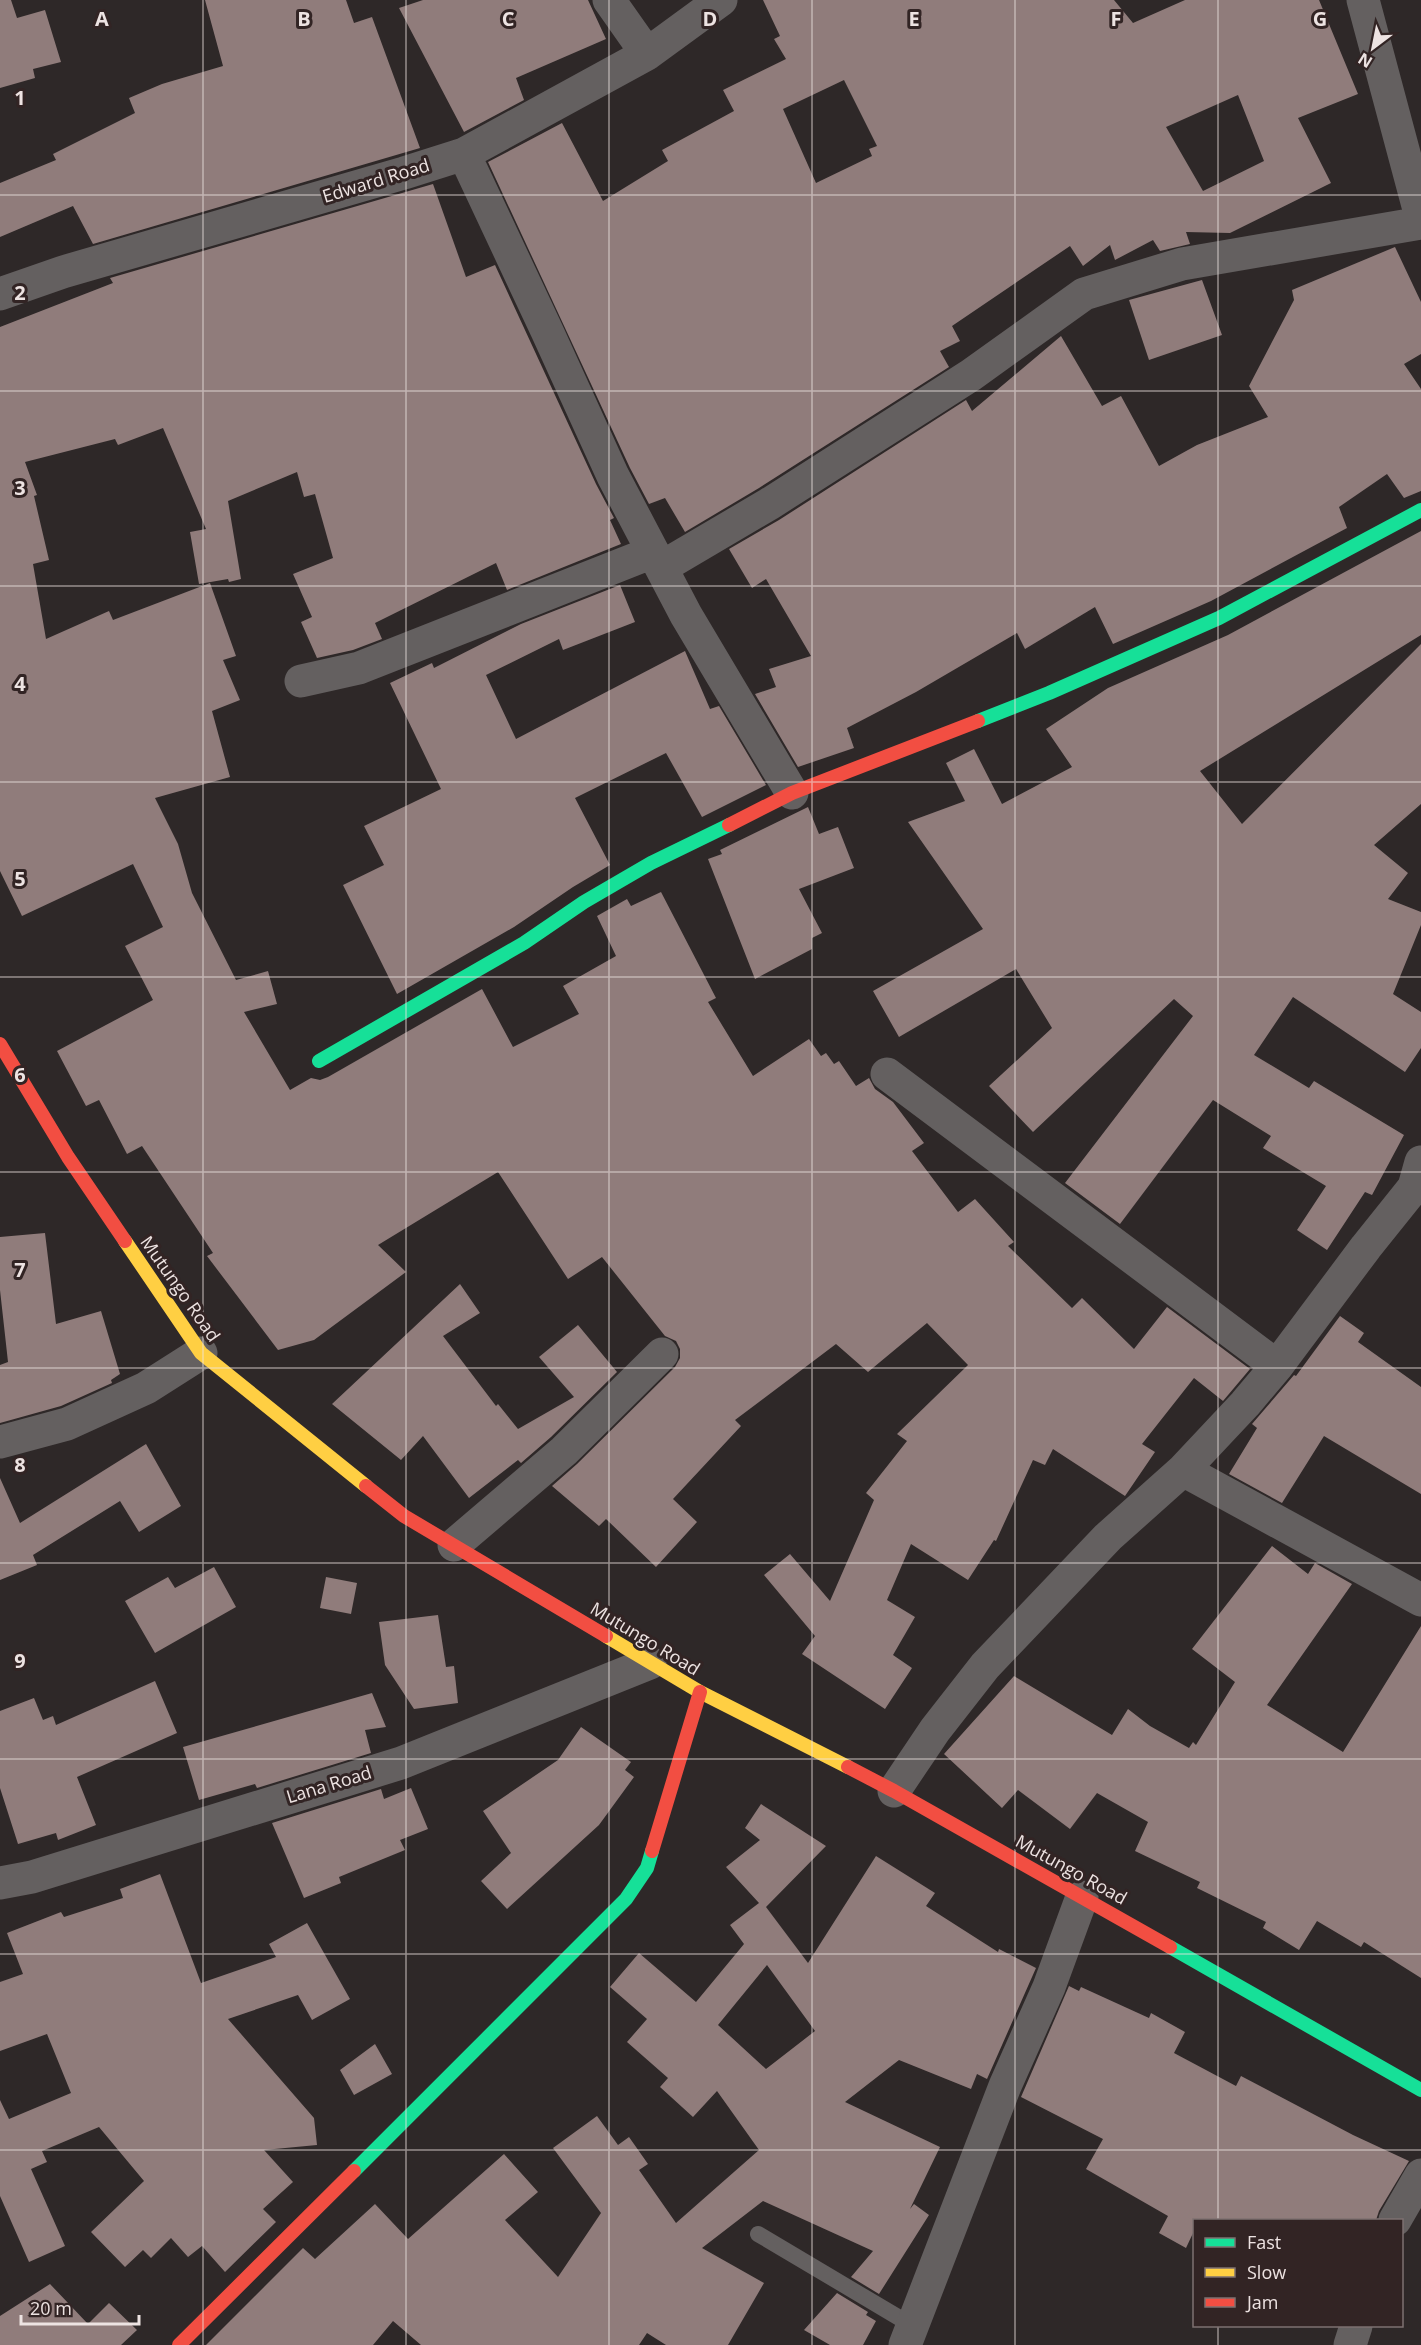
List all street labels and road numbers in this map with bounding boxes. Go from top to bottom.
street label: Edward Road [319,152,432,208]
street label: Mutungo Road [135,1231,226,1346]
street label: Mutungo Road [586,1596,705,1680]
street label: Lana Road [283,1760,374,1808]
street label: Mutungo Road [1011,1829,1132,1910]

